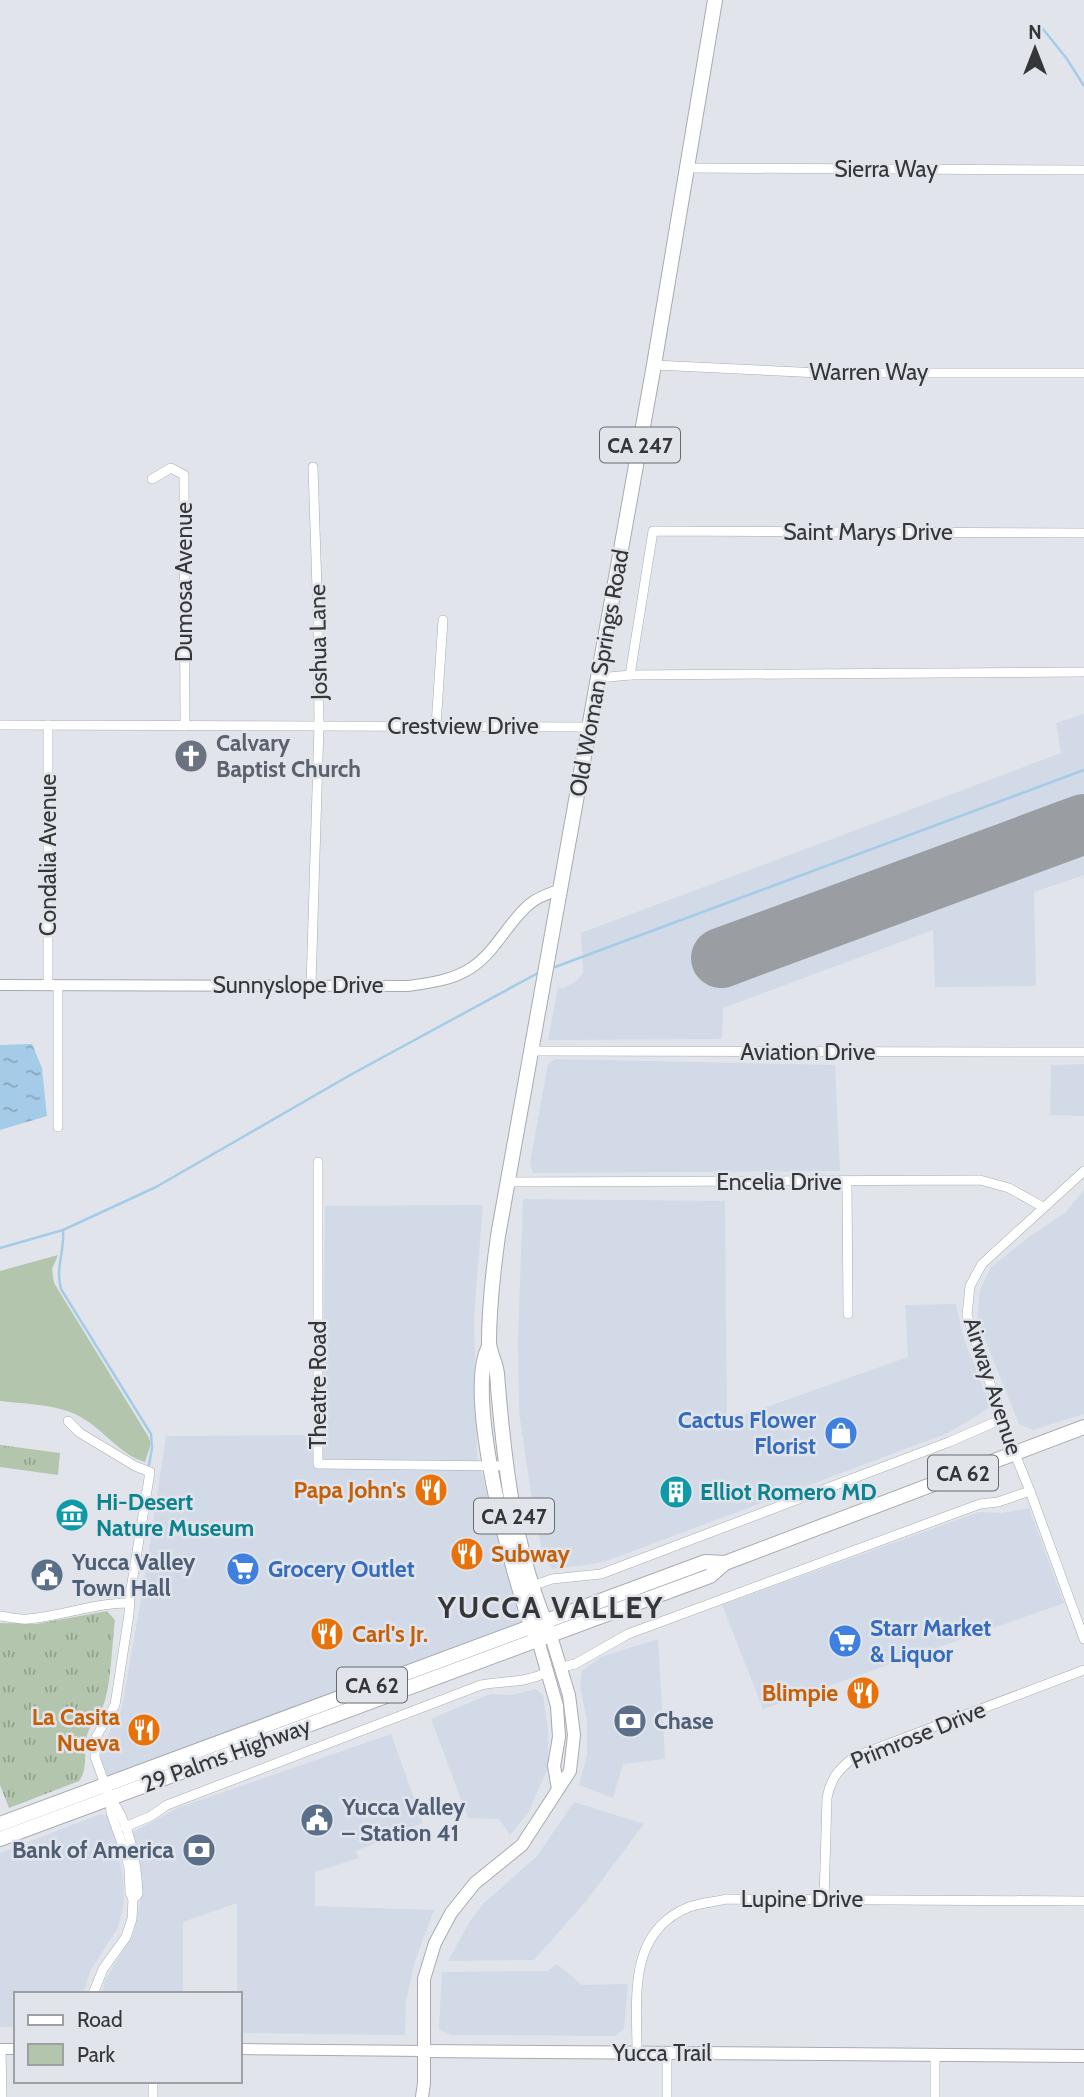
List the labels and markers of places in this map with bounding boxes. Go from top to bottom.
place label: Calvary Baptist Church [216,729,361,783]
church icon: Calvary Baptist Church [172,737,210,775]
place label: Cactus Flower Florist [678,1406,816,1460]
shop icon: Cactus Flower Florist [822,1414,860,1452]
restaurant icon: Papa John's [412,1471,450,1509]
building icon: Elliot Romero MD [657,1473,695,1511]
place label: Papa John's [293,1476,406,1504]
place label: Elliot Romero MD [700,1478,877,1506]
place label: Hi-Desert Nature Museum [96,1488,254,1542]
museum icon: Hi-Desert Nature Museum [53,1496,91,1534]
restaurant icon: Subway [448,1535,486,1573]
place label: Subway [491,1540,570,1568]
place label: Yucca Valley Town Hall [71,1548,196,1602]
supermarket icon: Grocery Outlet [224,1550,262,1588]
place label: Grocery Outlet [268,1555,415,1583]
public building icon: Yucca Valley Town Hall [28,1556,66,1594]
place label: Starr Market & Liquor [870,1614,991,1668]
restaurant icon: Carl's Jr. [308,1615,346,1653]
place label: Carl's Jr. [352,1620,428,1648]
supermarket icon: Starr Market & Liquor [826,1622,864,1660]
restaurant icon: Blimpie [844,1674,882,1712]
place label: Blimpie [762,1679,838,1707]
bank icon: Chase [611,1702,649,1740]
place label: La Casita Nueva [32,1703,121,1757]
place label: Chase [654,1707,714,1735]
restaurant icon: La Casita Nueva [125,1711,163,1749]
place label: Yucca Valley – Station 41 [341,1793,466,1847]
public building icon: Yucca Valley – Station 41 [298,1801,336,1839]
bank icon: Bank of America [180,1831,218,1869]
place label: Bank of America [12,1836,175,1864]

